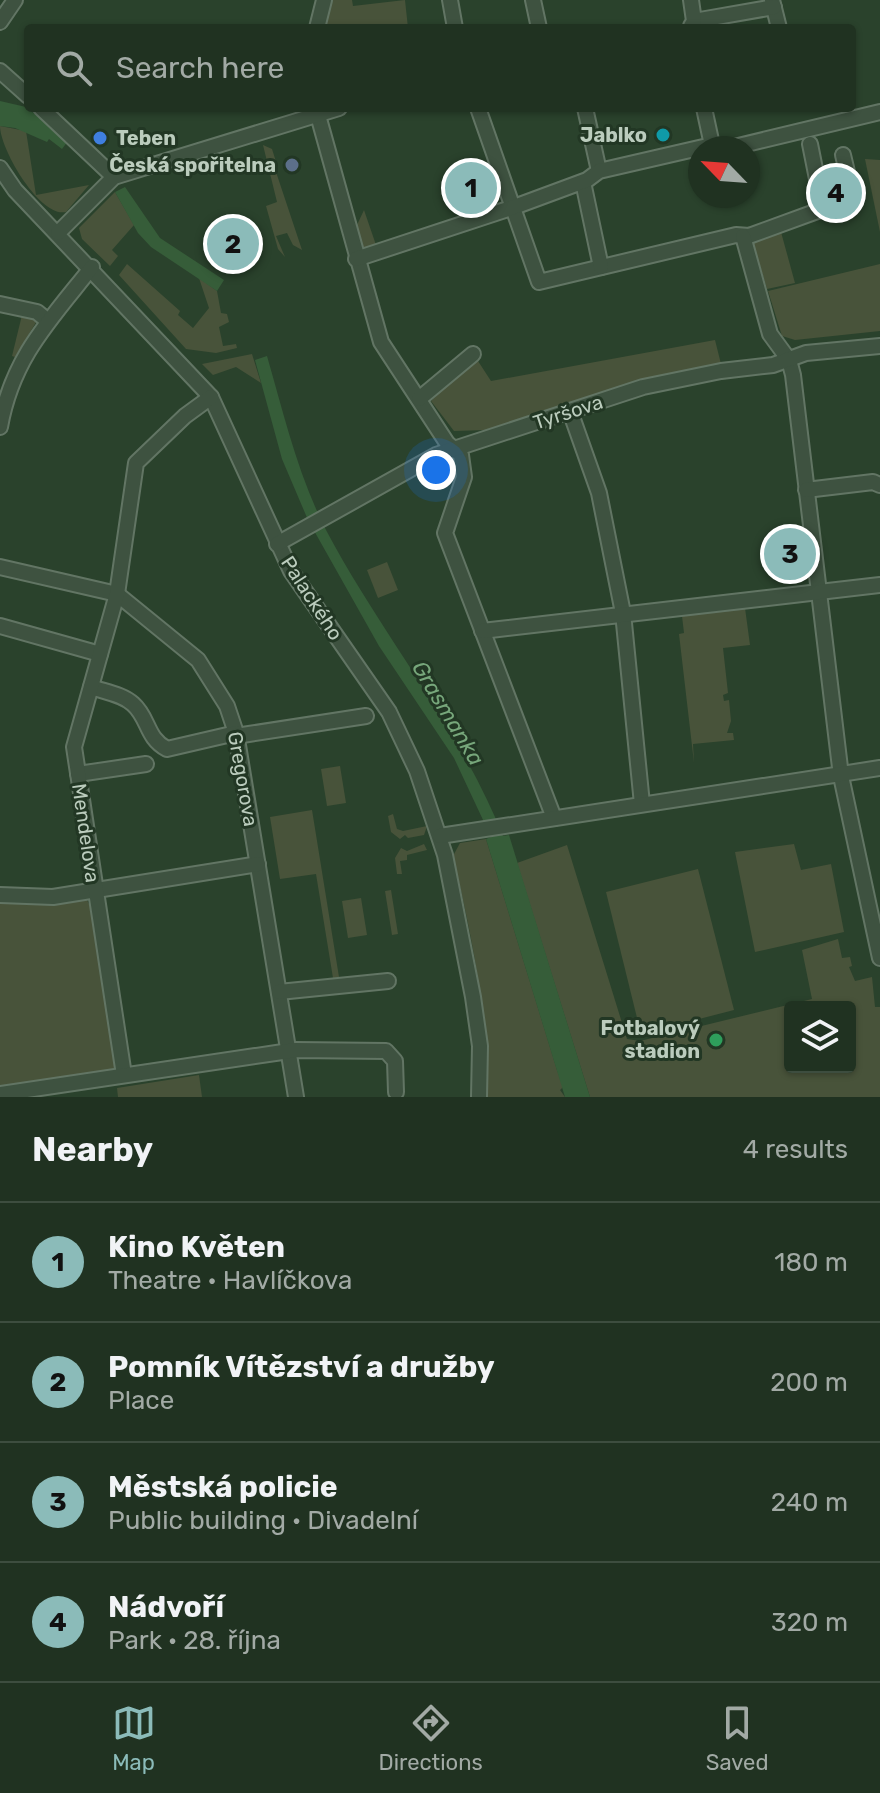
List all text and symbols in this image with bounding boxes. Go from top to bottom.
search box [24,24,856,112]
icon: search [52,46,96,90]
text: Search here [116,50,284,86]
place label: Jablko [580,123,647,147]
place label: Teben [116,126,176,150]
marker: Jablko [654,126,672,144]
marker: Teben [91,129,109,147]
north arrow [688,136,760,208]
place label: Česká spořitelna [109,153,276,177]
marker: Česká spořitelna [283,156,301,174]
pin: 1 [445,158,497,218]
pin: 4 [810,163,862,223]
pin: 2 [207,214,259,274]
street label: Tyršova [530,390,606,434]
your location [416,450,456,490]
pin: 3 [764,524,816,584]
street label: Palackého [276,551,348,645]
water label: Grasmanka [406,656,490,770]
street label: Gregorova [223,730,263,828]
street label: Mendelova [67,782,105,884]
map controls [784,1001,856,1073]
button: layers [784,1001,856,1073]
place label: Fotbalový stadion [601,1016,700,1063]
marker: Fotbalový stadion [707,1031,725,1049]
text: Nearby [32,1129,153,1170]
text: 4 results [743,1134,848,1165]
text: Kino Květen [108,1229,285,1265]
text: 1 [52,1247,64,1278]
text: 180 m [774,1247,848,1278]
text: Theatre · Havlíčkova [108,1265,352,1296]
text: Pomník Vítězství a družby [108,1349,495,1385]
text: 2 [50,1367,66,1398]
text: 200 m [770,1367,848,1398]
text: Place [108,1385,174,1416]
text: Městská policie [108,1469,338,1505]
text: 3 [49,1487,67,1518]
text: 240 m [771,1487,848,1518]
text: Public building · Divadelní [108,1505,418,1536]
text: Nádvoří [108,1589,224,1625]
text: 4 [49,1607,67,1638]
text: 320 m [771,1607,848,1638]
text: Park · 28. října [108,1625,281,1656]
tab: Map [112,1701,156,1776]
tab: Directions [379,1701,483,1776]
tab: Saved [706,1701,769,1776]

